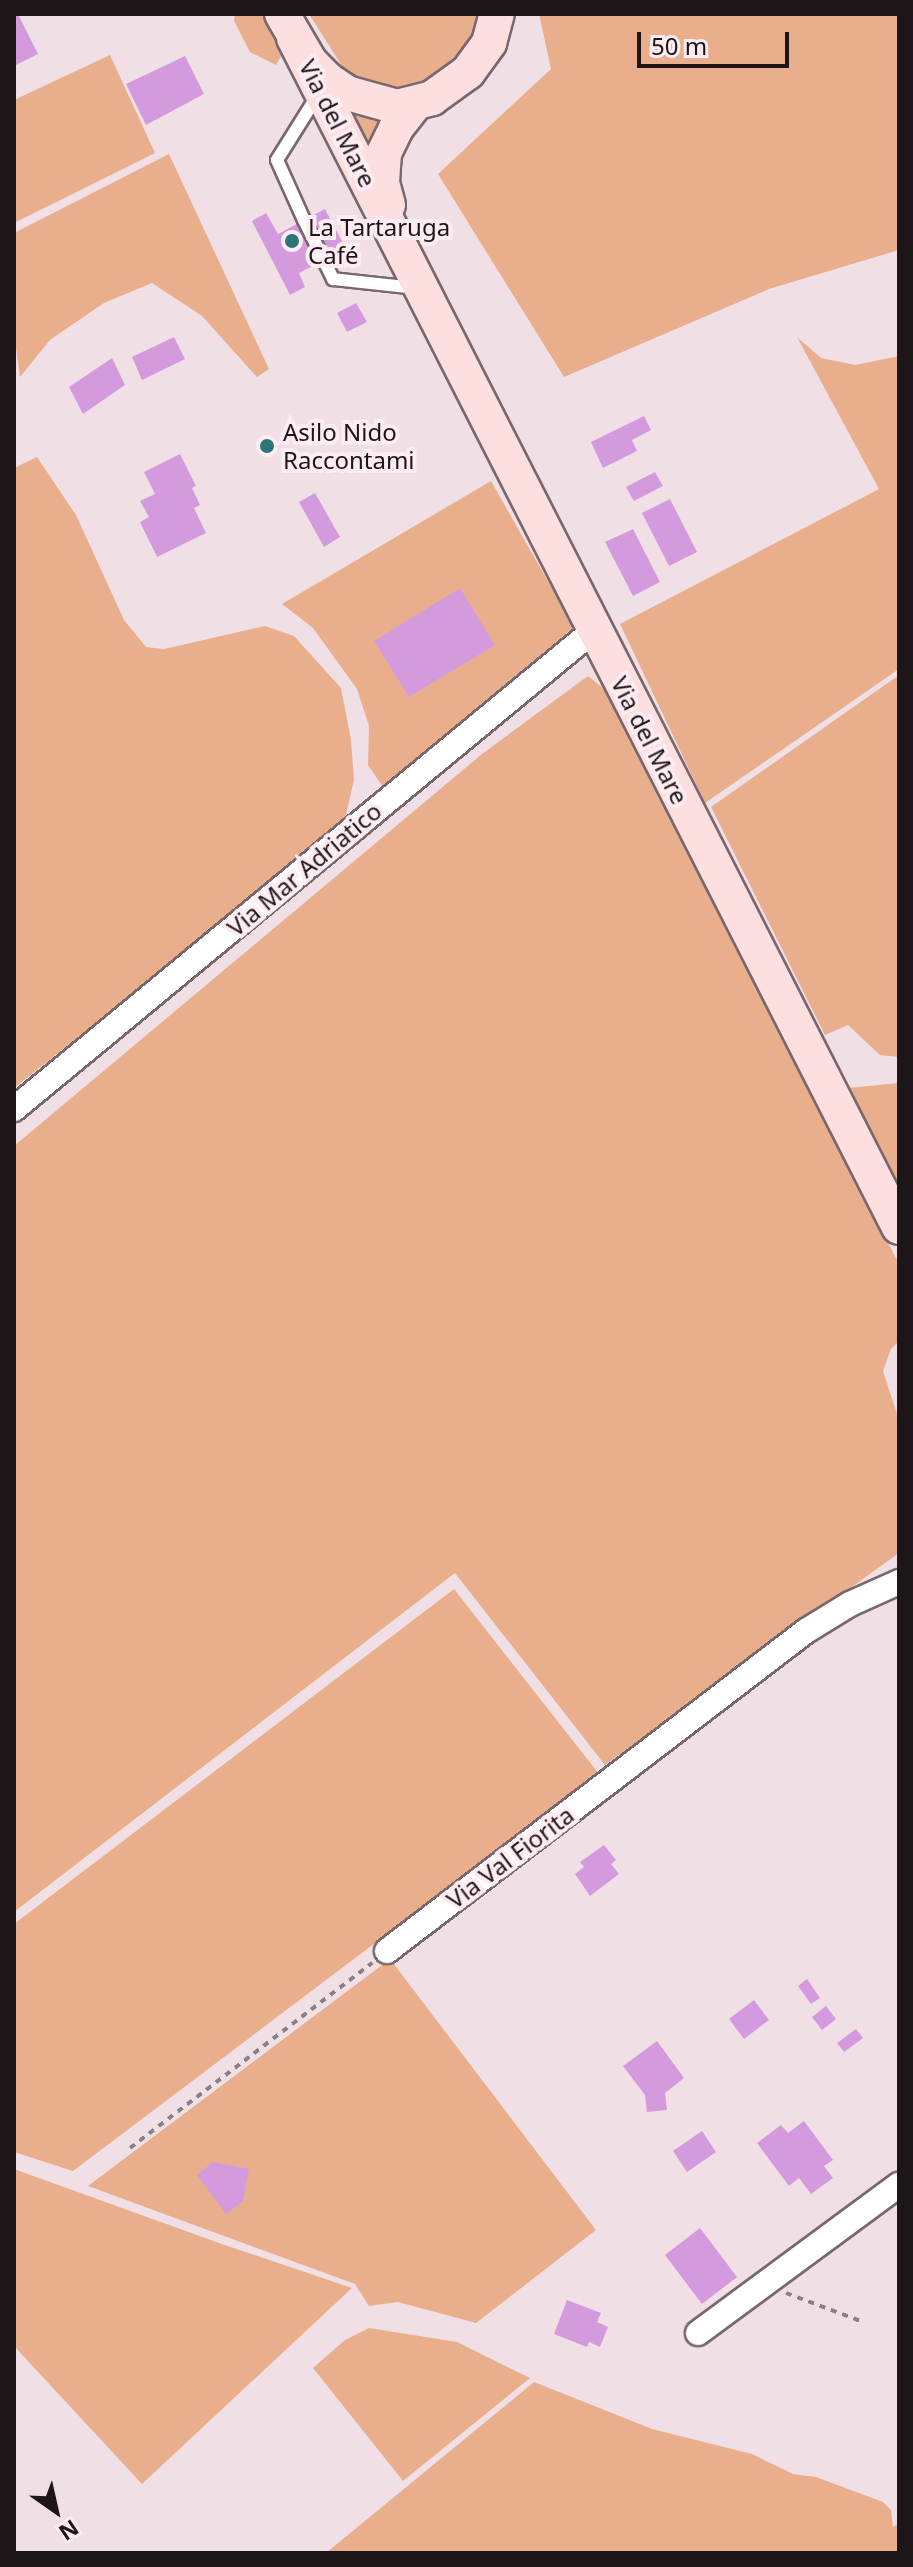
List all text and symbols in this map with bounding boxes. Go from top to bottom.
scale bar [641,16,793,66]
text: 50 m [651,29,707,62]
street label: Via del Mare [294,54,382,192]
place label: La Tartaruga Café [308,213,450,269]
marker: La Tartaruga Café [283,232,301,250]
place label: Asilo Nido Raccontami [283,418,415,474]
marker: Asilo Nido Raccontami [258,437,276,455]
street label: Via del Mare [606,671,694,809]
street label: Via Mar Adriatico [221,796,387,942]
street label: Via Val Fiorita [441,1800,579,1914]
north arrow [16,2471,96,2551]
text: N [54,2513,85,2548]

